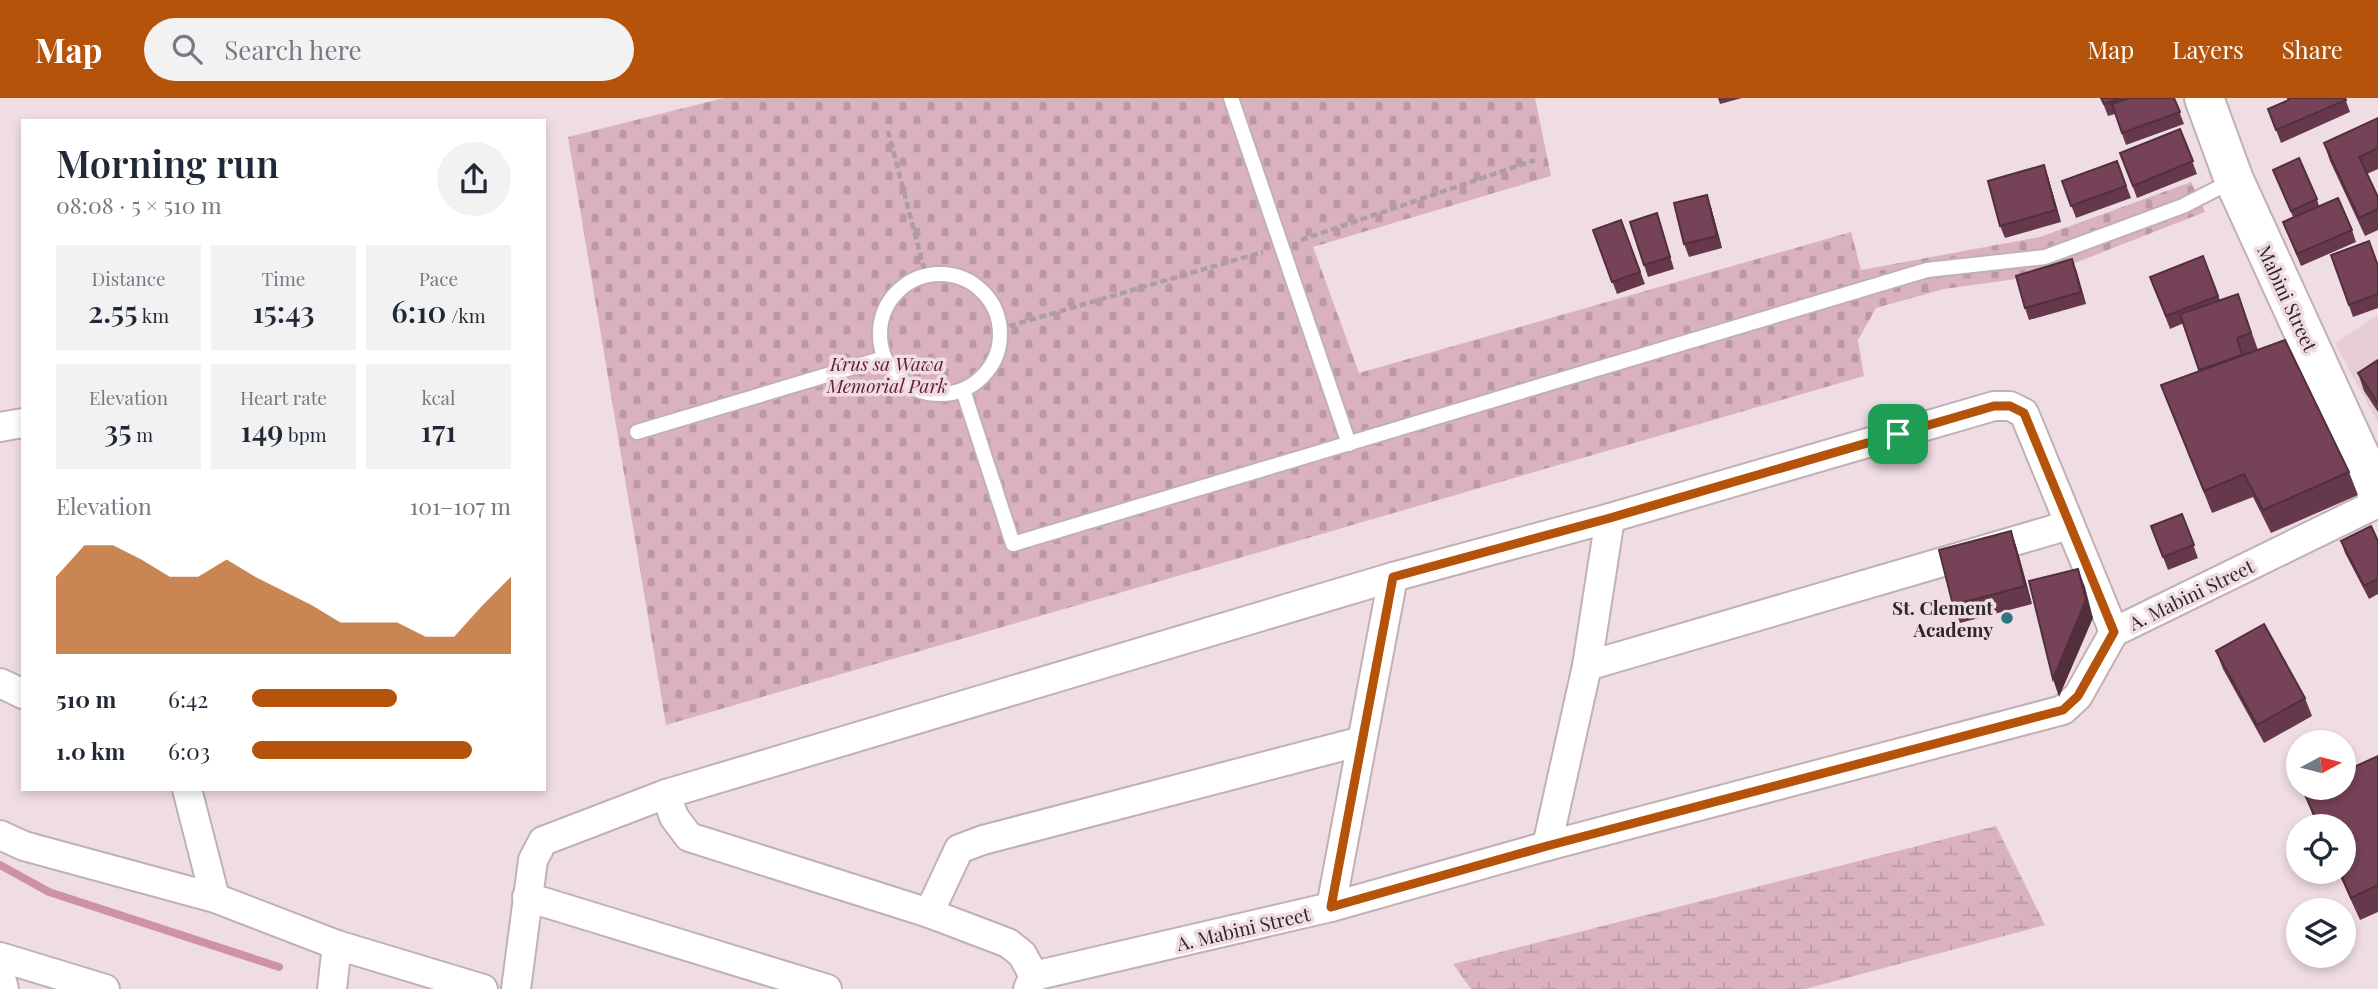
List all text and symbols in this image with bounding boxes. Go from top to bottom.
search box [144,18,634,81]
text: Map [35,27,102,71]
icon: search [168,30,206,68]
text: Search here [224,32,362,67]
text: Map [2088,33,2134,65]
text: Layers [2172,33,2244,65]
text: Share [2282,33,2343,65]
text: Morning run [56,137,279,188]
button: share [437,142,511,216]
text: 08:08 · 5 × 510 m [56,189,222,220]
street label: Mabini Street [2252,240,2324,356]
text: Distance [91,265,166,291]
text: Time [262,265,305,291]
text: Pace [419,265,458,291]
text: 2.55 [88,291,138,331]
text: 15:43 [252,291,315,331]
text: 6:10 [391,291,447,331]
text: km [138,302,169,328]
text: /km [447,302,486,328]
park label: Krus sa Wawa Memorial Park [826,350,948,398]
text: Elevation [89,384,168,410]
text: Heart rate [240,384,327,410]
text: kcal [421,384,456,410]
pin [1868,404,1928,464]
text: 35 [104,410,132,450]
text: 149 [240,410,283,450]
text: 171 [421,410,456,450]
icon: arrive [1879,415,1917,453]
text: m [132,421,153,447]
text: bpm [283,421,327,447]
text: Elevation [56,490,152,521]
text: 101–107 m [410,490,511,521]
street label: A. Mabini Street [2123,552,2258,636]
place label: St. Clement Academy [1892,594,1993,642]
marker: St. Clement Academy [1999,610,2015,626]
text: 510 m [56,683,116,714]
text: 6:42 [168,683,208,714]
north arrow [2286,730,2356,800]
map controls [2286,730,2356,968]
text: 1.0 km [56,735,125,766]
text: 6:03 [168,735,210,766]
button: locate [2286,814,2356,884]
button: layers [2286,898,2356,968]
street label: A. Mabini Street [1173,900,1313,956]

